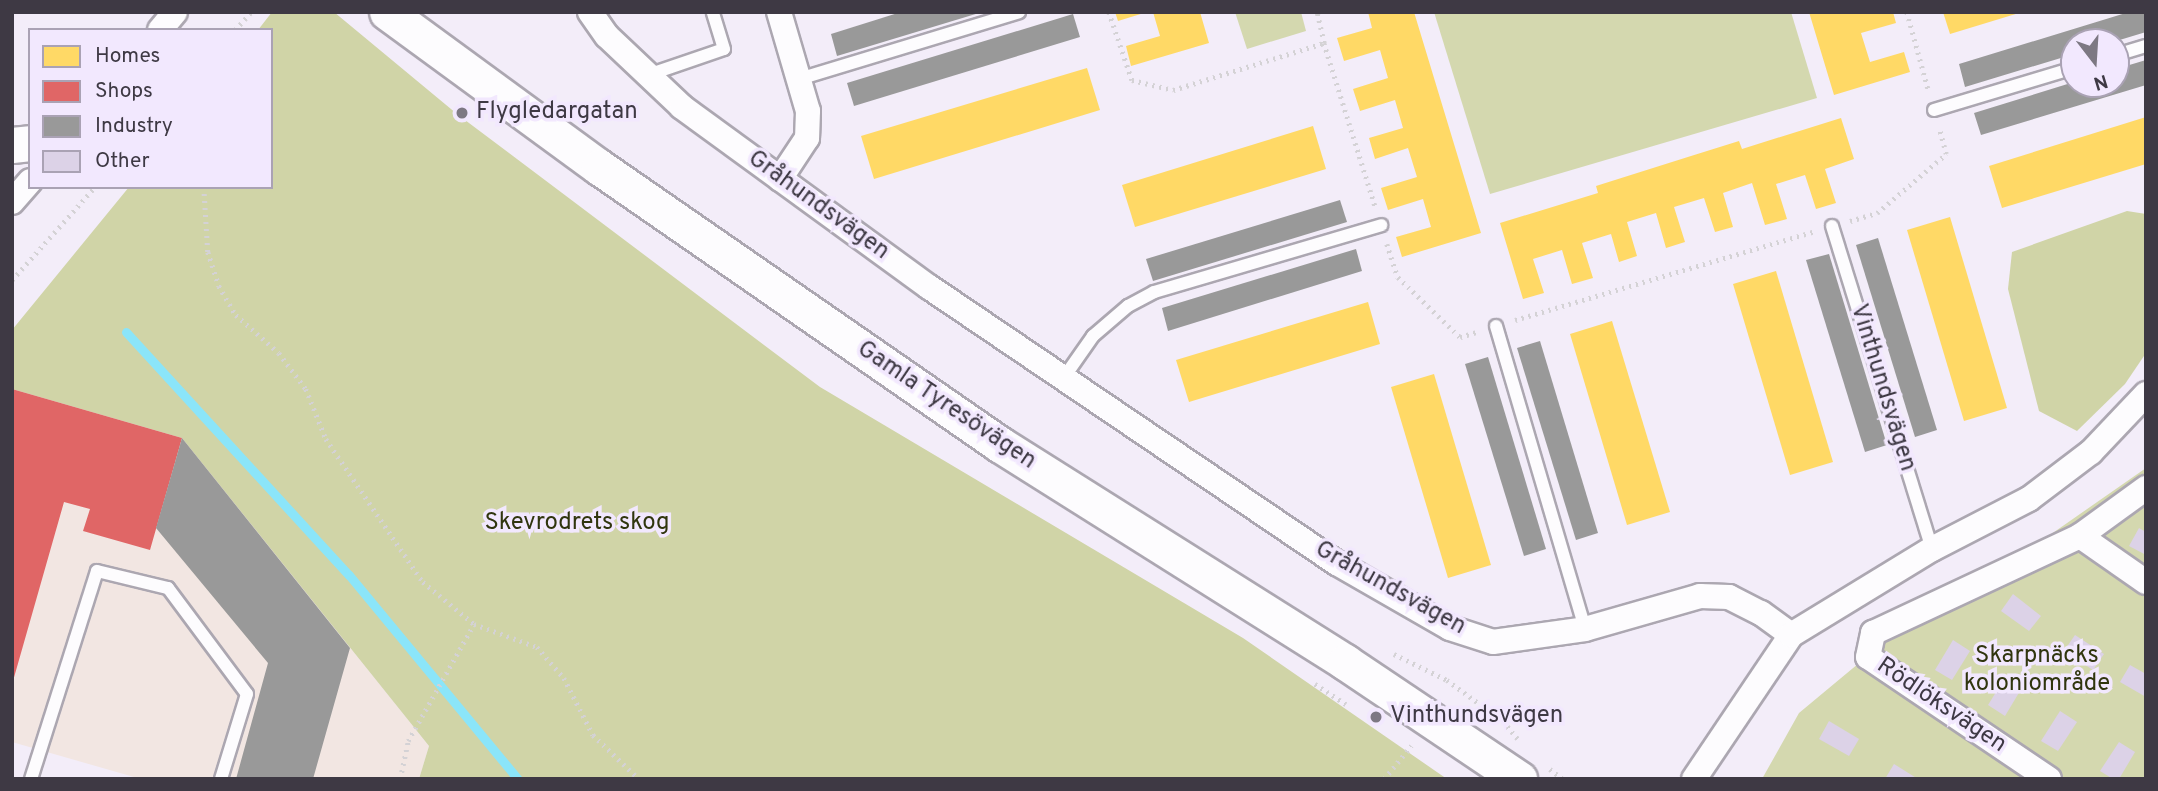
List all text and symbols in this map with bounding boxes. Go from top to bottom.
legend [28,28,273,189]
north arrow [2060,28,2130,98]
text: Homes [95,43,160,70]
text: N [2091,68,2111,95]
text: Shops [95,78,153,105]
place label: Flygledargatan [476,99,638,127]
marker: Flygledargatan [454,105,470,121]
text: Industry [95,113,173,140]
street label: Gråhundsvägen [742,145,894,267]
text: Other [95,148,150,175]
street label: Vinthundsvägen [1843,301,1921,475]
street label: Gamla Tyresövägen [851,335,1041,477]
park label: Skevrodrets skog [484,510,670,538]
street label: Gråhundsvägen [1310,536,1470,642]
park label: Skarpnäcks koloniområde [1964,643,2110,699]
street label: Rödlöksvägen [1871,652,2011,760]
place label: Vinthundsvägen [1390,703,1563,731]
marker: Vinthundsvägen [1368,709,1384,725]

